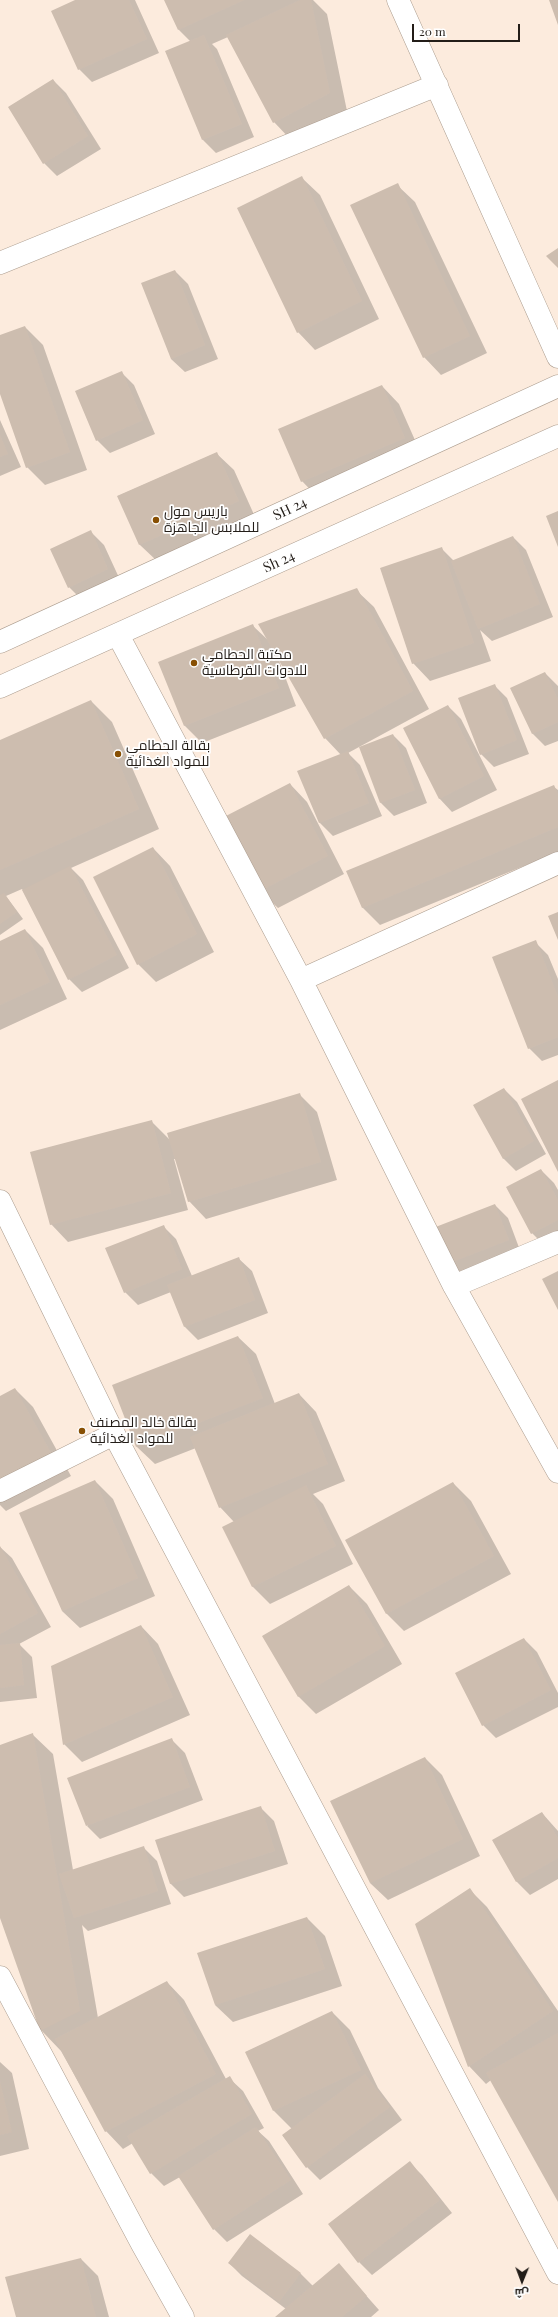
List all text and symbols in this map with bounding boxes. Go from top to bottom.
scale bar [414,16,522,42]
text: 20 m [419,23,446,39]
street label: SH 24 [270,494,310,524]
place label: باريس مول للملابس الجاهزة [164,504,259,536]
marker: باريس مول للملابس الجاهزة [151,515,161,525]
street label: Sh 24 [261,548,297,576]
place label: مكتبة الحطامي للادوات القرطاسية [202,647,307,680]
marker: مكتبة الحطامي للادوات القرطاسية [189,658,199,668]
place label: بقالة الحطامي للمواد الغذائية [126,738,210,770]
marker: بقالة الحطامي للمواد الغذائية [113,749,123,759]
place label: بقالة خالد المصنف للمواد الغذائية [90,1415,197,1448]
marker: بقالة خالد المصنف للمواد الغذائية [77,1426,87,1436]
north arrow [502,2261,542,2301]
text: ش [515,2286,529,2301]

